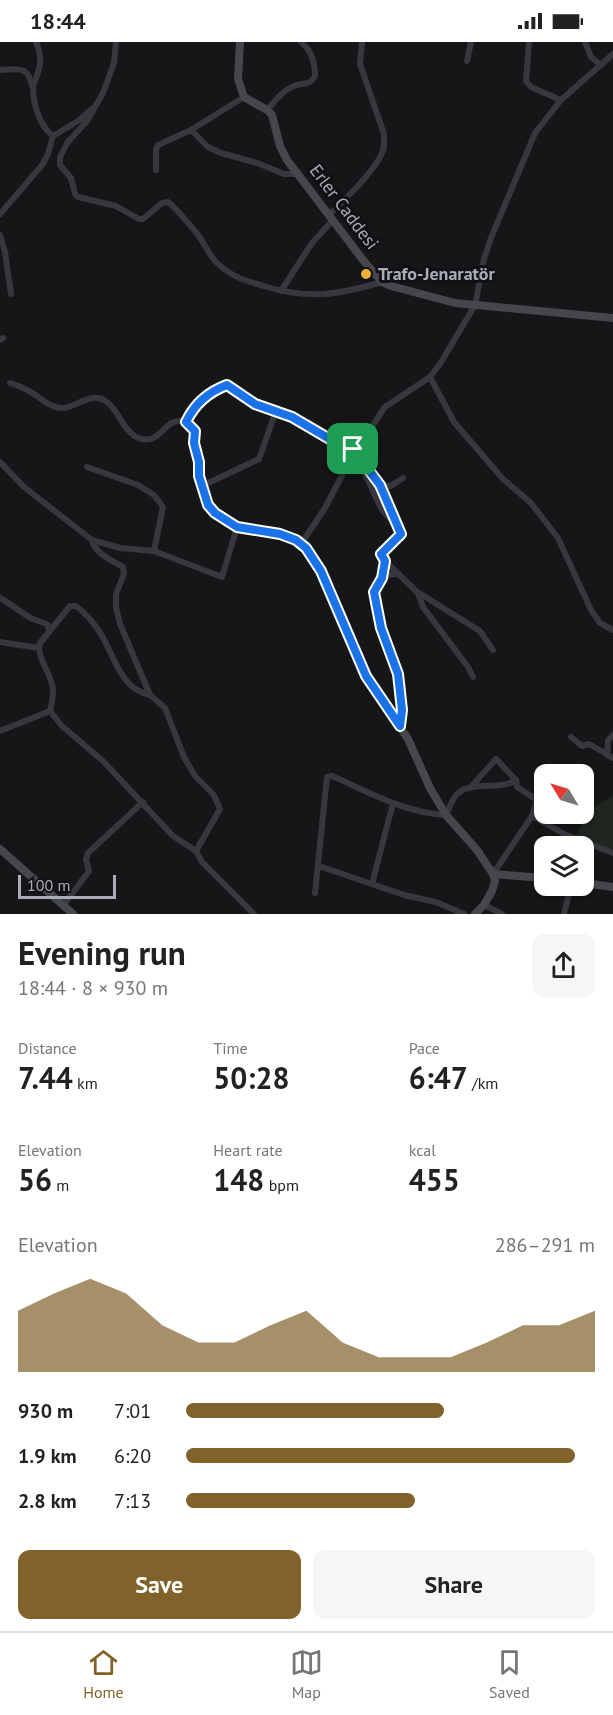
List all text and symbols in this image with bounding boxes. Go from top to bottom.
text: 18:44 [30,7,86,35]
street label: Erler Caddesi [305,159,384,254]
place label: Trafo-Jenaratör [378,262,495,285]
marker: Trafo-Jenaratör [359,267,373,281]
pin [327,423,378,474]
icon: arrive [336,432,369,465]
north arrow [534,764,594,824]
map controls [534,764,594,896]
button: layers [534,836,594,896]
scale bar [18,872,116,899]
text: 100 m [27,875,70,895]
text: Evening run [18,931,186,974]
button: share [532,934,595,997]
text: 18:44 · 8 × 930 m [18,975,168,1001]
text: Distance [18,1038,77,1058]
text: Time [213,1038,248,1058]
text: Pace [409,1038,440,1058]
text: 7.44 [18,1058,73,1097]
text: 50:28 [213,1058,289,1097]
text: 6:47 [409,1058,468,1097]
text: km [73,1073,98,1093]
text: /km [468,1073,498,1093]
text: Elevation [18,1140,82,1160]
text: Heart rate [213,1140,283,1160]
text: kcal [409,1140,436,1160]
text: 56 [18,1160,52,1199]
text: 148 [213,1160,264,1199]
text: 455 [409,1160,460,1199]
text: m [52,1175,69,1195]
text: bpm [264,1175,299,1195]
text: Elevation [18,1232,98,1258]
text: 286–291 m [495,1232,595,1258]
text: 930 m [18,1398,73,1424]
text: 7:01 [114,1398,151,1424]
text: 1.9 km [18,1443,77,1469]
text: 6:20 [114,1443,151,1469]
text: 2.8 km [18,1488,77,1514]
text: 7:13 [114,1488,151,1514]
button: Save [18,1550,301,1619]
button: Share [313,1550,595,1619]
tab: Home [83,1646,124,1702]
tab: Map [290,1646,323,1702]
tab: Saved [489,1646,530,1702]

